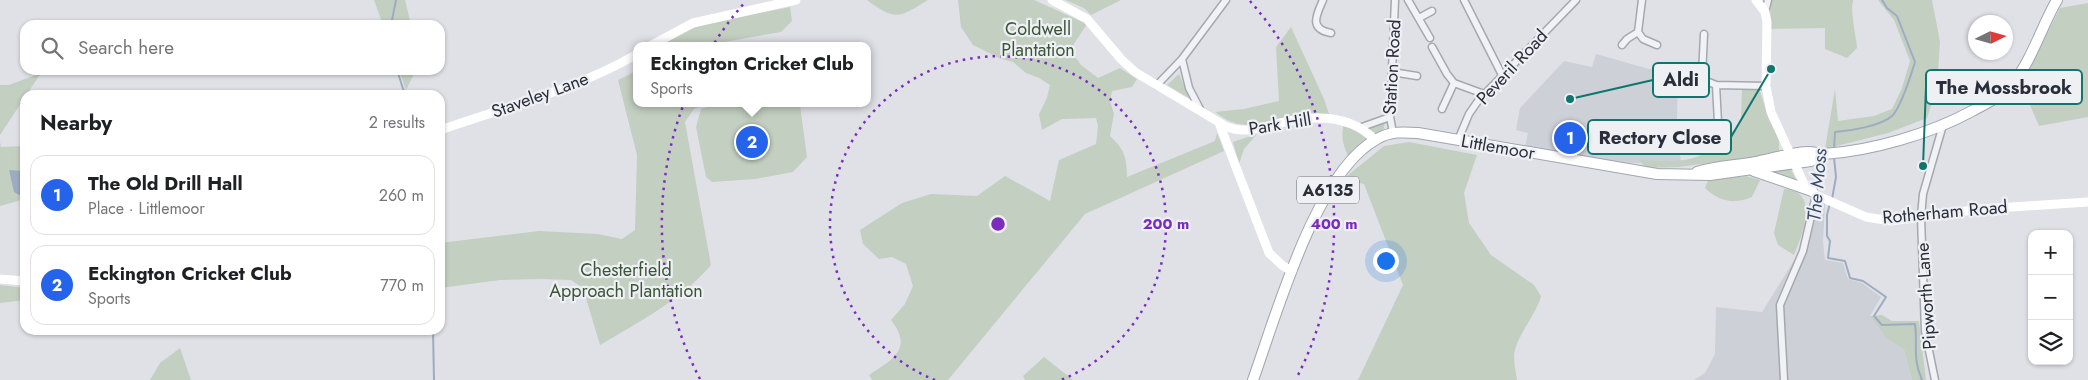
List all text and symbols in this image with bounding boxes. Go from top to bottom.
north arrow [1968,15,2013,60]
park label: Coldwell Plantation [1001,16,1075,63]
street label: Station Road [1377,19,1407,115]
search box [20,20,445,75]
street label: Peveril Road [1470,24,1554,110]
icon: search [38,34,66,62]
text: Search here [78,34,174,61]
popup [633,42,871,107]
text: Eckington Cricket Club [650,50,854,77]
callout: Aldi [1653,63,1709,97]
street label: Staveley Lane [488,65,592,125]
text: Aldi [1662,66,1699,93]
callout: The Mossbrook [1926,70,2082,104]
text: The Mossbrook [1936,74,2072,101]
text: Sports [650,77,693,100]
street label: Park Hill [1247,106,1313,142]
text: Nearby [40,108,112,138]
text: 2 results [369,111,425,134]
pin: 1 [1554,119,1586,157]
callout: Rectory Close [1588,120,1731,154]
pin: 2 [736,123,768,161]
text: Rectory Close [1598,124,1722,151]
street label: Littlemoor [1459,128,1538,166]
water label: The Moss [1800,147,1834,223]
text: The Old Drill Hall [88,170,243,197]
road number: A6135 [1297,176,1359,204]
text: 1 [53,184,61,207]
text: 260 m [379,184,424,207]
street label: Rotherham Road [1881,194,2009,230]
text: Place · Littlemoor [88,197,205,220]
text: 200 m [1143,213,1189,235]
text: 400 m [1310,213,1358,235]
centre of rings [989,215,1007,233]
map controls [2028,230,2073,365]
button: + [2028,230,2073,275]
street label: Pipworth Lane [1909,242,1943,350]
your location [1373,248,1399,274]
park label: Chesterfield Approach Plantation [549,257,703,304]
text: Eckington Cricket Club [88,260,292,287]
text: 2 [52,274,62,297]
text: 770 m [380,274,424,297]
button: − [2028,275,2073,320]
text: Sports [88,287,130,310]
button: layers [2028,320,2073,365]

